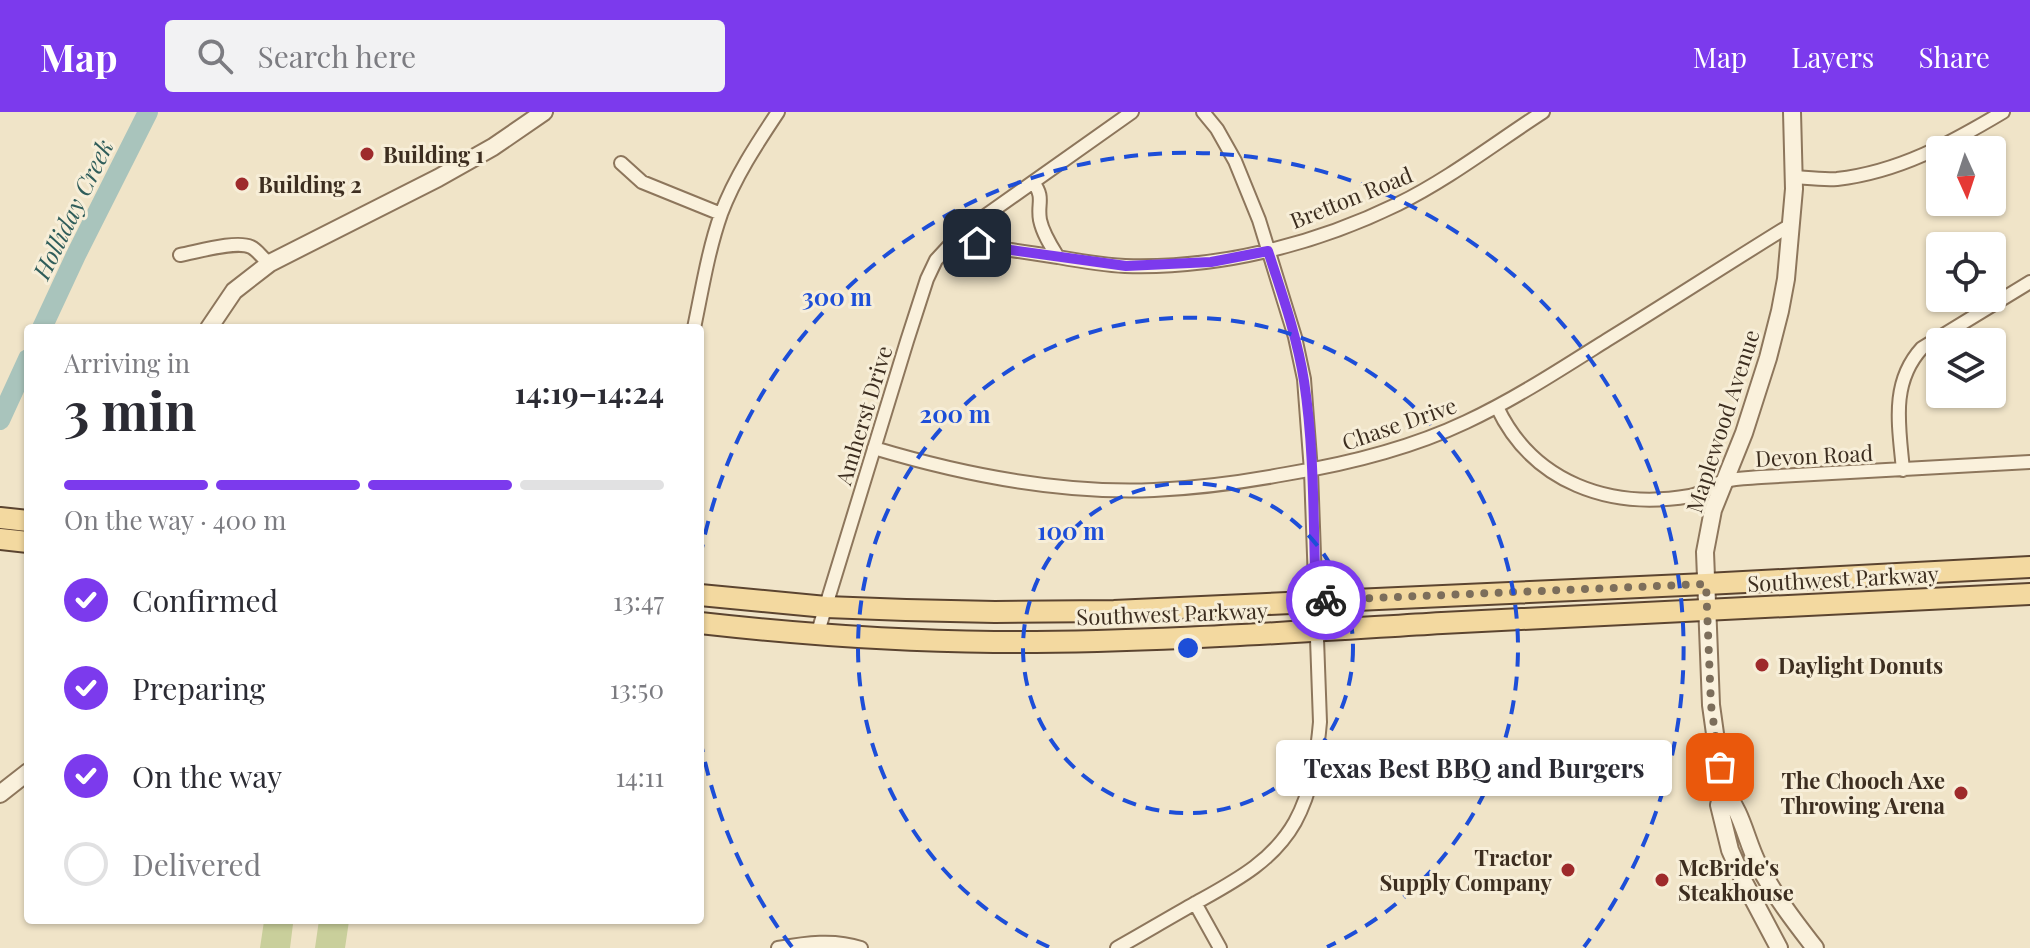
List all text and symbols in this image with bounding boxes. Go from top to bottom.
search box [165,20,725,92]
text: Map [40,31,117,82]
icon: search [193,34,237,78]
text: Search here [257,36,416,76]
text: Map [1693,38,1747,75]
text: Layers [1791,38,1874,75]
text: Share [1918,38,1990,75]
water label: Holliday Creek [24,134,120,285]
north arrow [1926,136,2006,216]
map controls [1926,136,2006,408]
place label: Building 1 [383,139,484,169]
marker: Building 1 [358,145,376,163]
street label: Bretton Road [1285,159,1417,235]
place label: Building 2 [258,169,362,199]
marker: Building 2 [233,175,251,193]
pin [943,209,1011,277]
icon: home [955,221,999,265]
button: locate [1926,232,2006,312]
text: 300 m [802,280,872,312]
street label: Maplewood Avenue [1678,326,1766,516]
button: layers [1926,328,2006,408]
street label: Amherst Drive [827,342,898,489]
text: Arriving in [64,345,190,380]
text: 14:19–14:24 [515,372,664,412]
text: 3 min [64,375,197,444]
street label: Chase Drive [1338,389,1460,457]
text: 200 m [920,397,991,429]
street label: Devon Road [1754,437,1874,473]
text: On the way · 400 m [64,502,286,537]
text: 100 m [1037,514,1105,546]
street label: Southwest Parkway [1747,558,1939,598]
courier [1286,560,1366,640]
icon: check [64,578,108,622]
icon: bike [1304,578,1348,622]
text: Confirmed [132,580,278,620]
text: 13:47 [613,583,664,618]
street label: Southwest Parkway [1076,595,1268,631]
centre of rings [1174,634,1202,662]
place label: Daylight Donuts [1778,650,1943,680]
marker: Daylight Donuts [1753,656,1771,674]
icon: check [64,666,108,710]
text: Preparing [132,668,265,708]
text: 13:50 [610,671,664,706]
pin [1686,733,1754,801]
callout: Texas Best BBQ and Burgers [1276,739,1672,795]
icon: bag [1698,745,1742,789]
text: Texas Best BBQ and Burgers [1303,750,1645,785]
icon: check [64,754,108,798]
text: On the way [132,756,282,796]
text: 14:11 [615,759,664,794]
place label: The Chooch Axe Throwing Arena [1780,765,1946,820]
marker: The Chooch Axe Throwing Arena [1952,784,1970,802]
place label: Tractor Supply Company [1380,842,1553,897]
text: Delivered [132,844,261,884]
place label: McBride's Steakhouse [1678,852,1794,907]
marker: Tractor Supply Company [1559,861,1577,879]
marker: McBride's Steakhouse [1653,871,1671,889]

